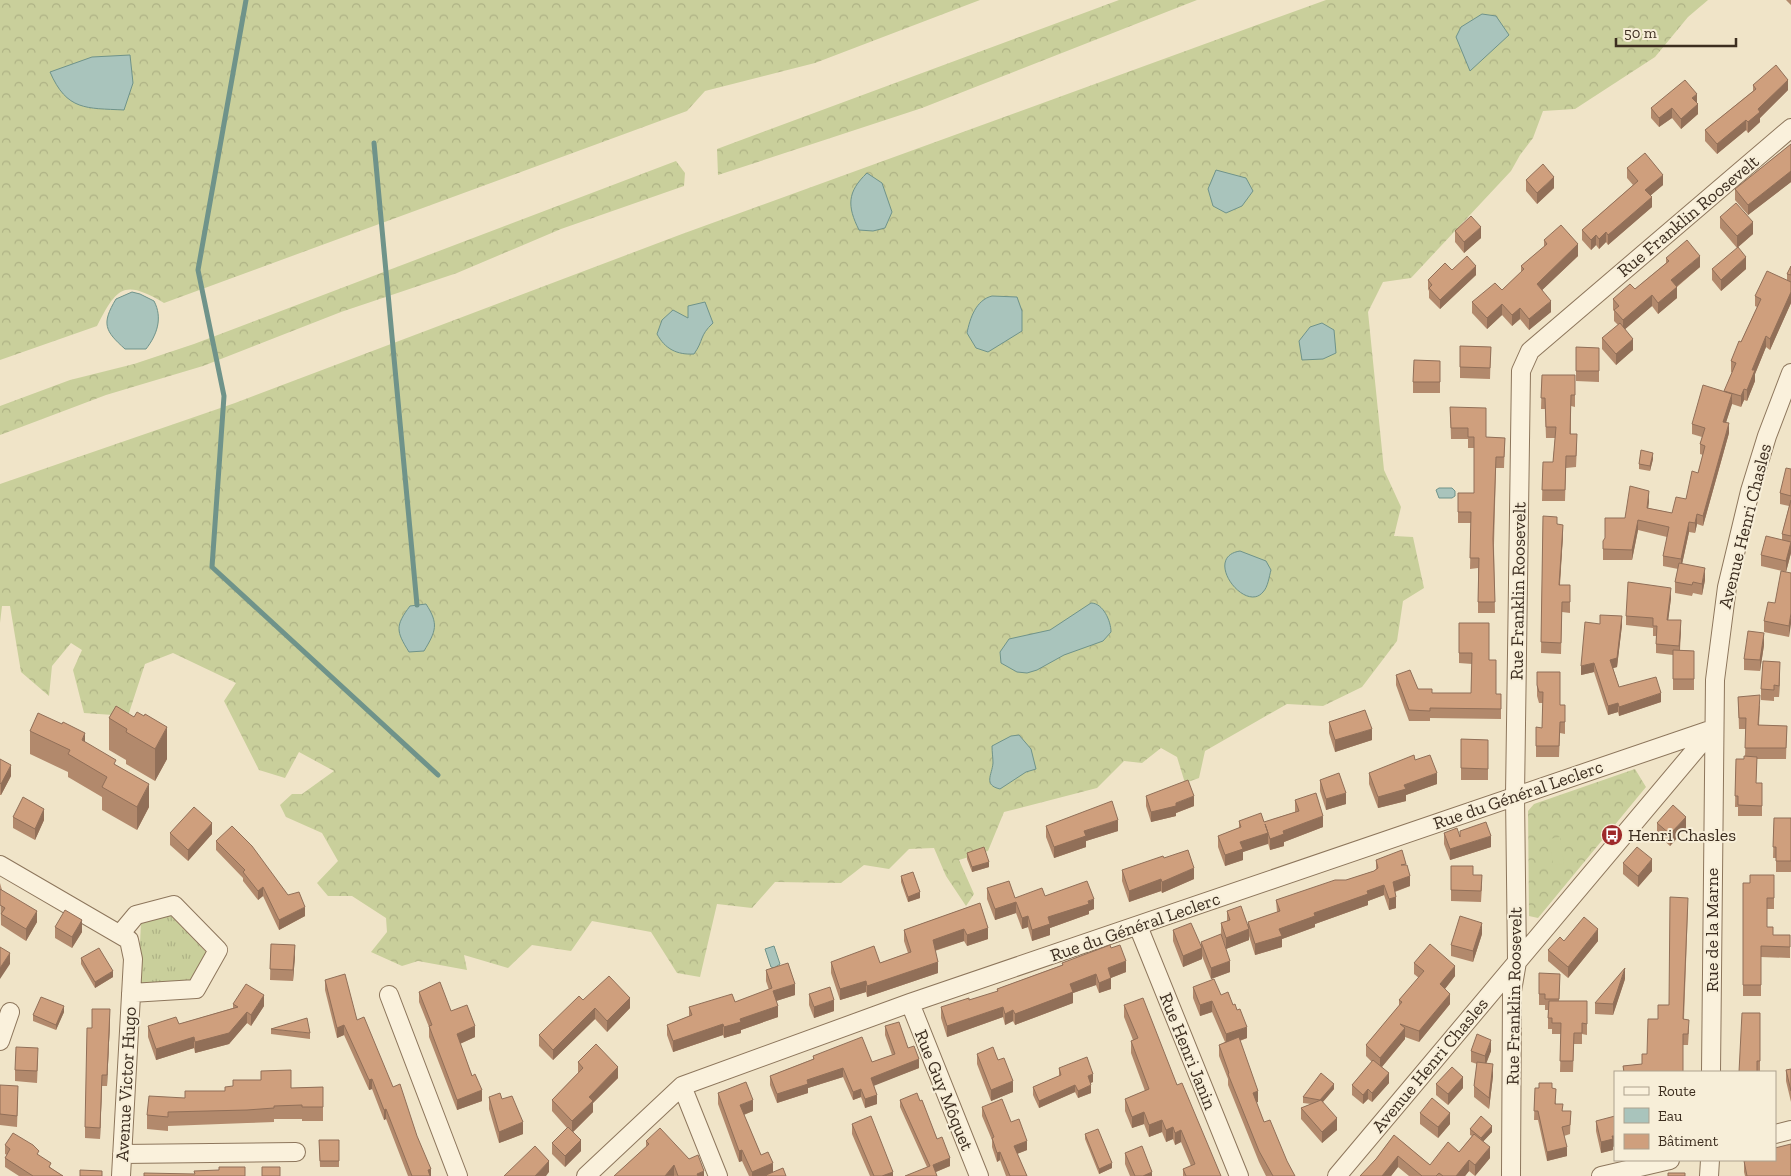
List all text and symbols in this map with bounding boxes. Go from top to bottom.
scale bar [1616,15,1736,47]
text: 50 m [1624,24,1657,42]
street label: Rue Franklin Roosevelt [1613,150,1764,282]
street label: Avenue Henri Chasles [1714,441,1776,611]
street label: Rue Franklin Roosevelt [1505,501,1531,680]
street label: Rue du Général Leclerc [1430,756,1606,834]
bus stop icon: Henri Chasles [1600,823,1624,847]
place label: Henri Chasles [1628,824,1736,846]
street label: Rue de la Marne [1701,868,1723,992]
street label: Rue du Général Leclerc [1047,888,1223,966]
street label: Rue Franklin Roosevelt [1501,906,1527,1085]
street label: Rue Henri Janin [1155,989,1222,1113]
street label: Avenue Henri Chasles [1367,993,1493,1137]
street label: Avenue Victor Hugo [111,1006,141,1162]
street label: Rue Guy Môquet [910,1026,978,1154]
legend [1614,1071,1776,1161]
text: Route [1658,1082,1696,1100]
text: Eau [1658,1107,1683,1125]
text: Bâtiment [1658,1132,1719,1150]

